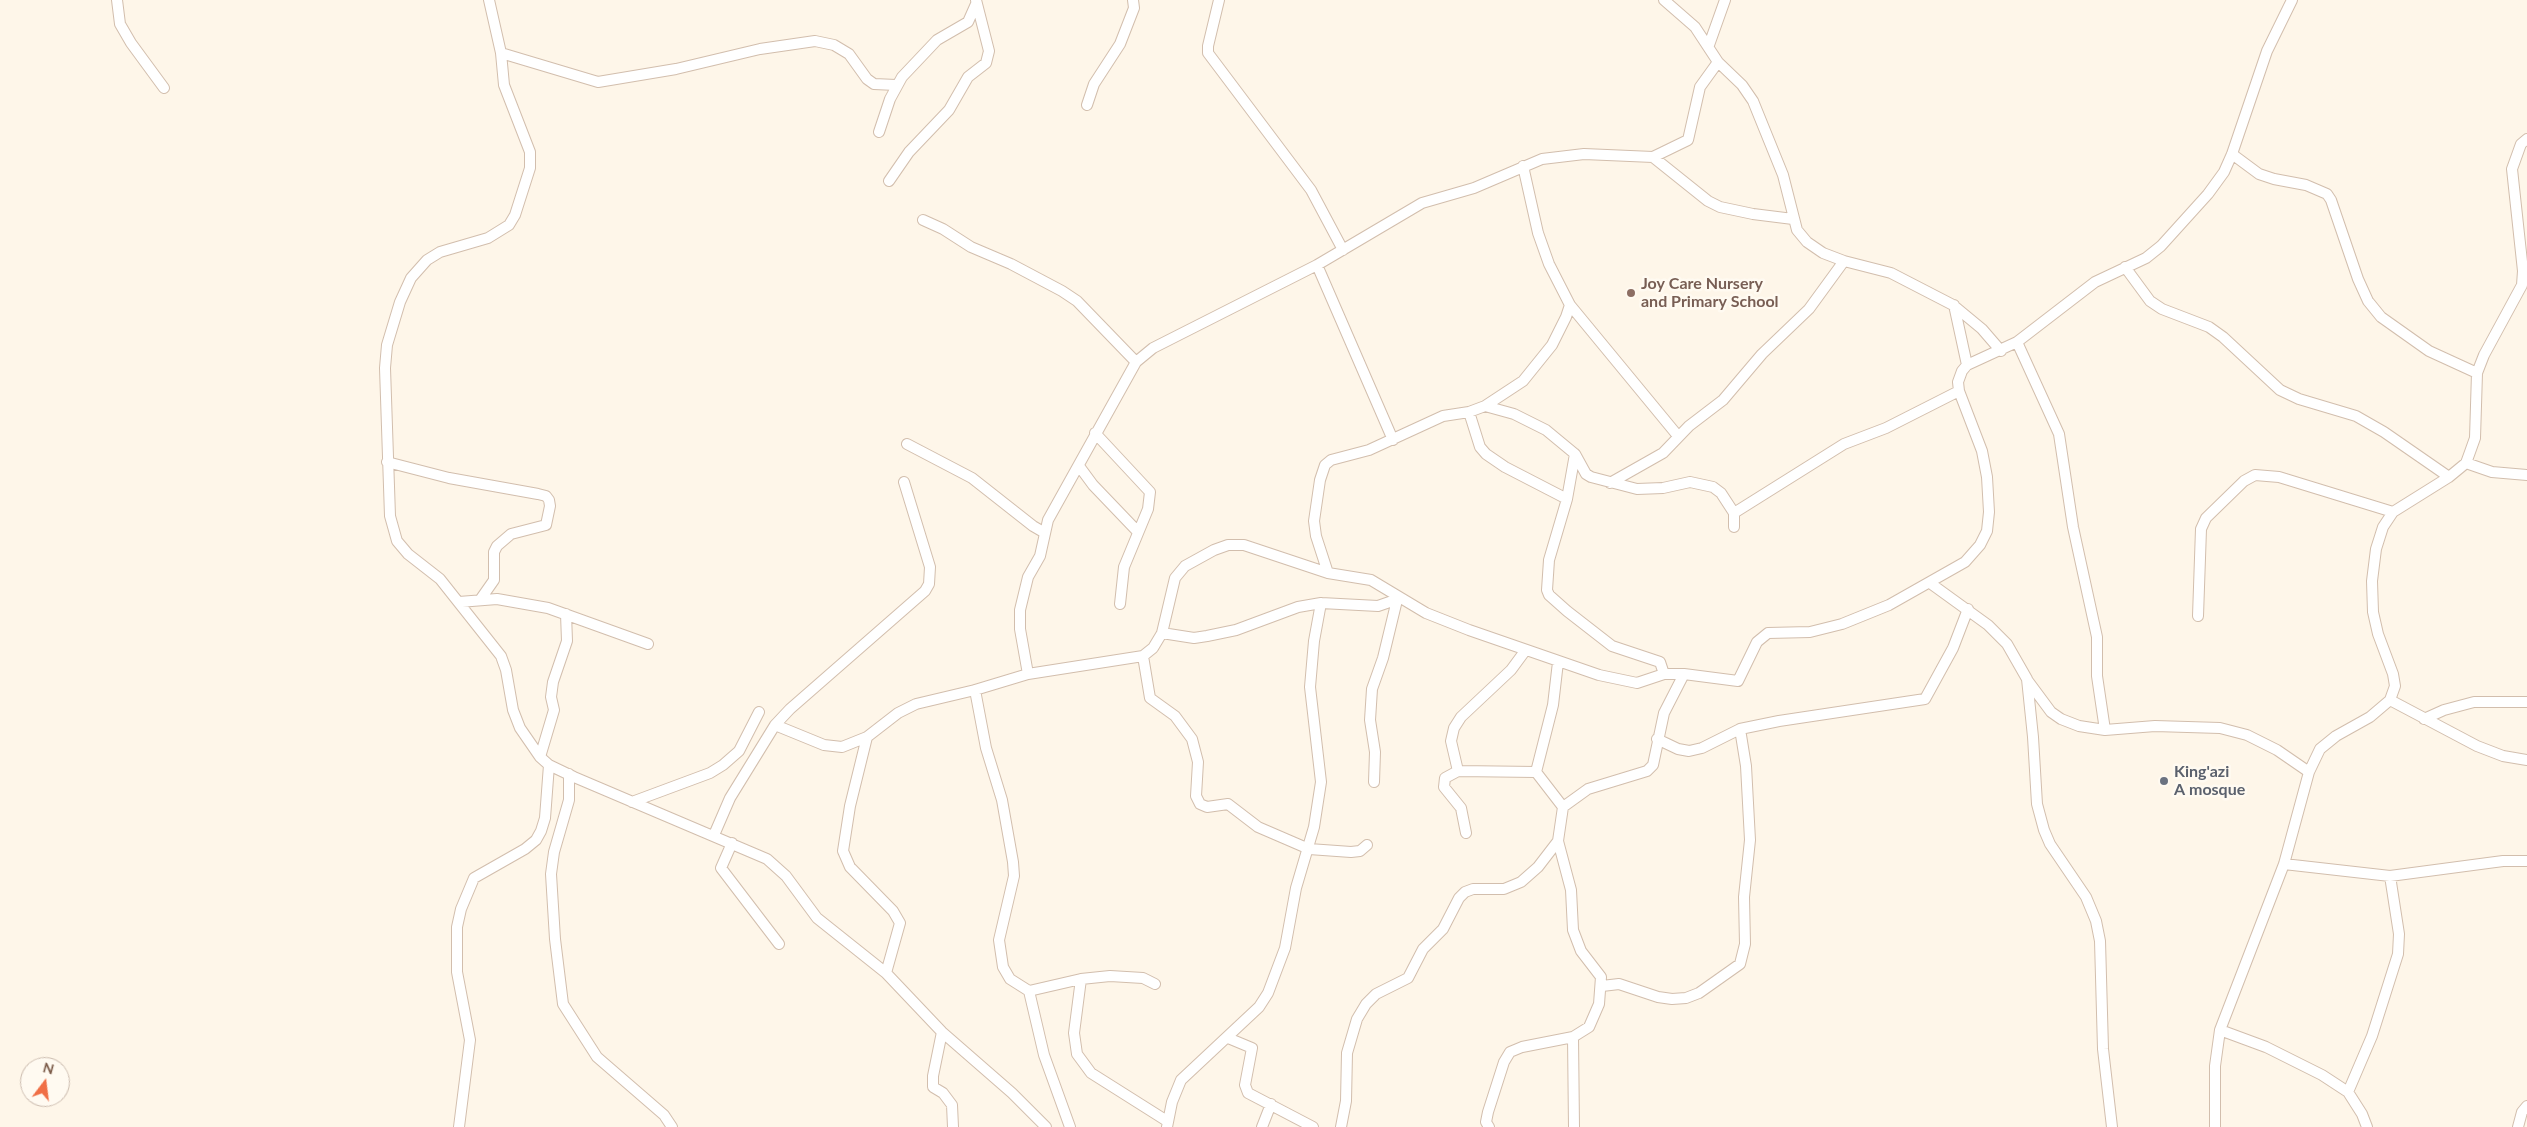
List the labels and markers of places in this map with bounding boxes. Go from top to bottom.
place label: Joy Care Nursery and Primary School [1641,274,1779,312]
marker: Joy Care Nursery and Primary School [1625,287,1637,299]
place label: King'azi A mosque [2174,762,2245,800]
marker: King'azi A mosque [2158,775,2170,787]

